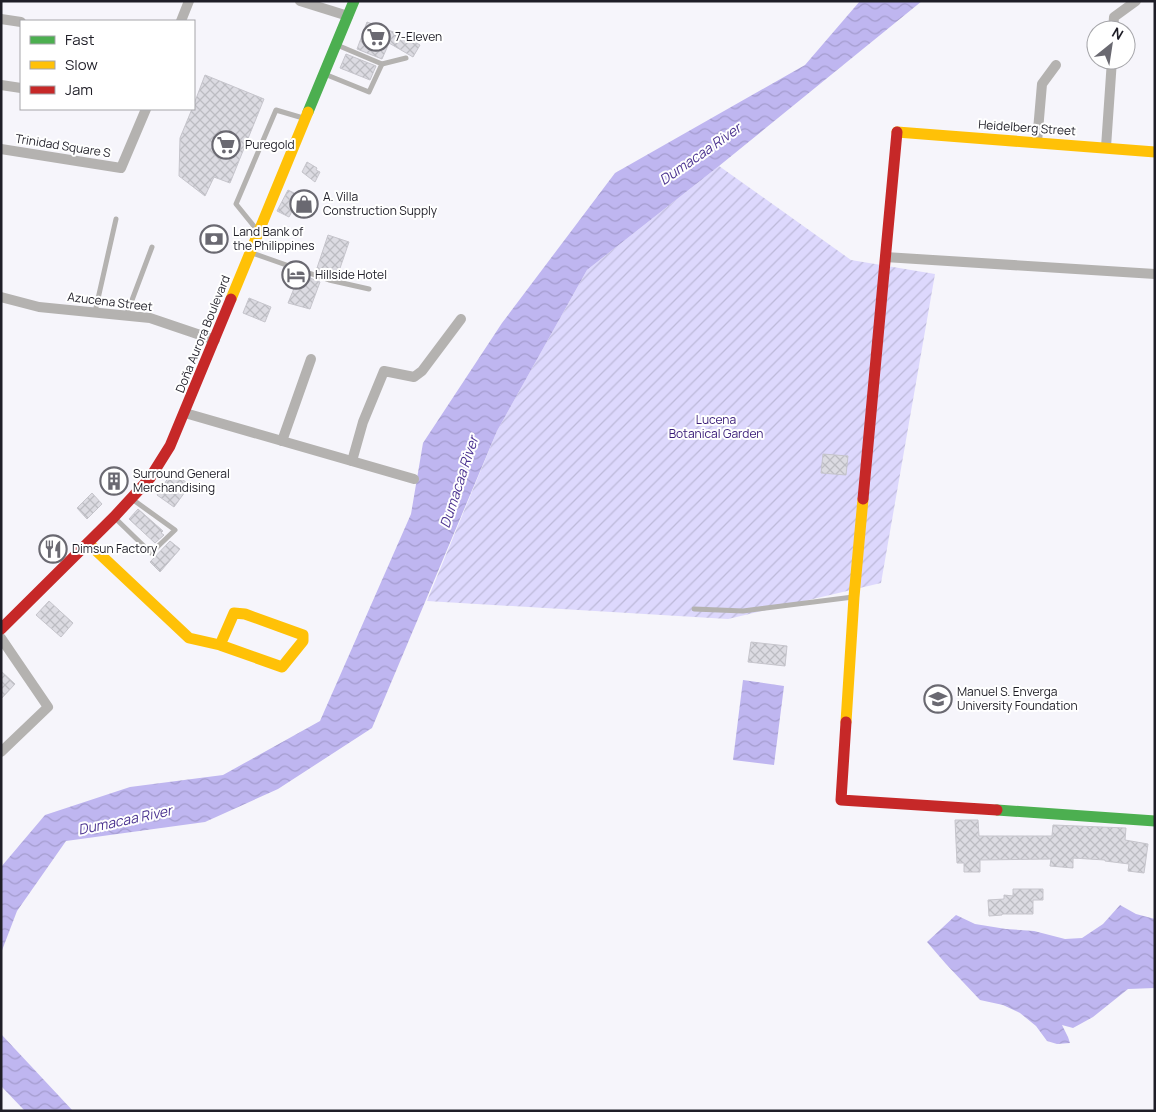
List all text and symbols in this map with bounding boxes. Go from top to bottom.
legend [20,20,195,110]
north arrow [1086,20,1136,70]
supermarket icon: 7-Eleven [361,22,391,52]
text: N [1109,23,1127,44]
place label: 7-Eleven [395,28,442,45]
text: Fast [65,29,94,50]
text: Slow [65,54,98,75]
text: Jam [65,79,93,100]
street label: Heidelberg Street [978,116,1077,139]
water label: Dumacaa River [655,117,746,189]
street label: Trinidad Square S [14,130,112,161]
supermarket icon: Puregold [211,130,241,160]
place label: Puregold [245,136,295,153]
place label: A. Villa Construction Supply [323,188,438,219]
shop icon: A. Villa Construction Supply [289,189,319,219]
place label: Land Bank of the Philippines [233,223,315,254]
bank icon: Land Bank of the Philippines [199,224,229,254]
hotel icon: Hillside Hotel [281,260,311,290]
place label: Hillside Hotel [315,266,387,283]
street label: Doña Aurora Boulevard [171,272,234,395]
street label: Azucena Street [66,288,154,315]
park label: Lucena Botanical Garden [669,411,763,442]
water label: Dumacaa River [435,432,483,530]
place label: Surround General Merchandising [133,465,230,496]
building icon: Surround General Merchandising [99,466,129,496]
restaurant icon: Dimsun Factory [38,534,68,564]
place label: Dimsun Factory [72,540,158,557]
place label: Manuel S. Enverga University Foundation [957,683,1078,714]
school or university icon: Manuel S. Enverga University Foundation [923,684,953,714]
water label: Dumacaa River [76,800,176,839]

